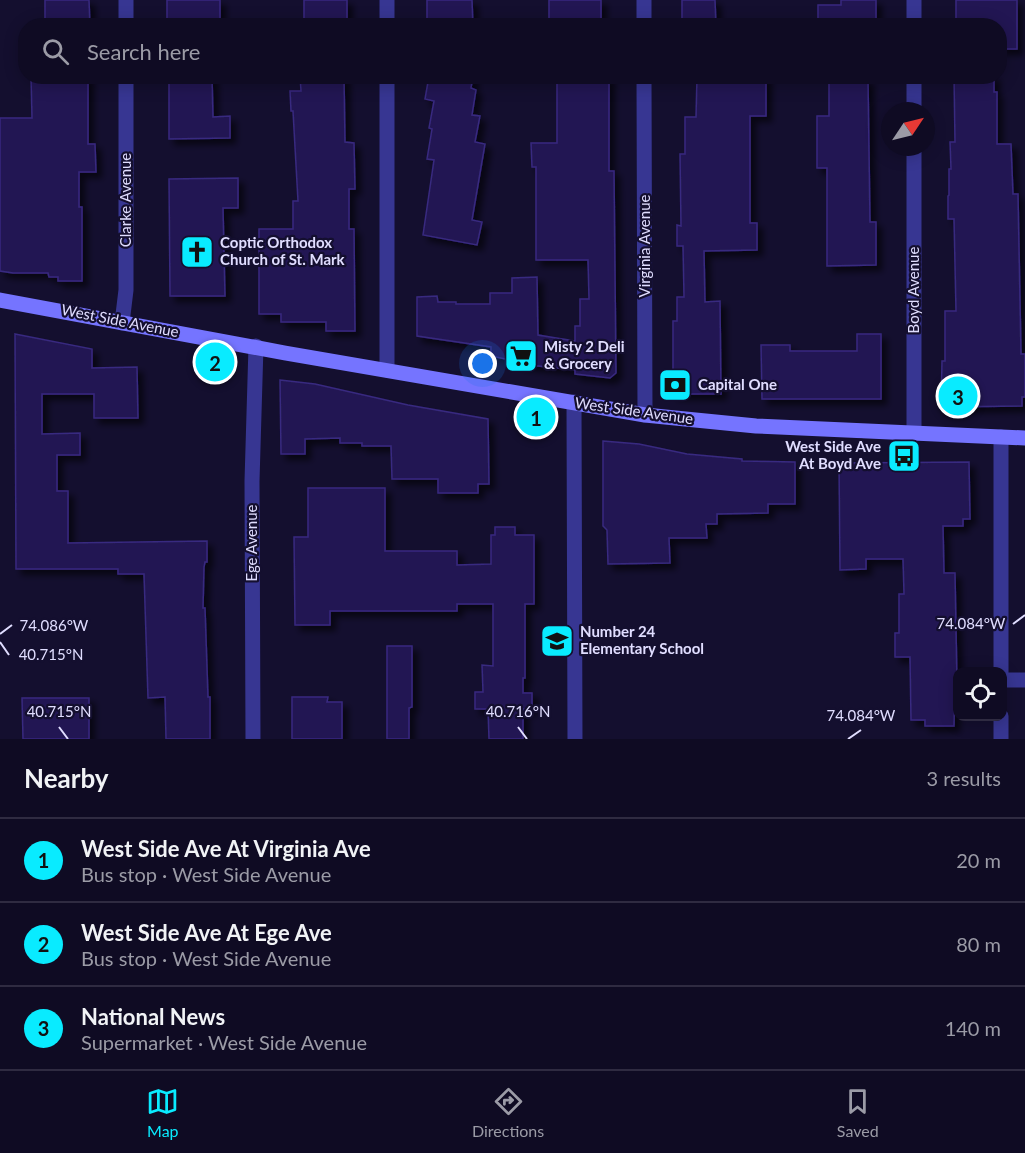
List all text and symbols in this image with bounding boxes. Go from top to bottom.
search box [18,18,1007,84]
icon: search [39,35,72,68]
text: Search here [87,38,200,65]
north arrow [881,102,935,156]
street label: Clarke Avenue [116,153,134,247]
street label: Virginia Avenue [635,194,653,297]
place label: Coptic Orthodox Church of St. Mark [220,233,346,268]
church icon: Coptic Orthodox Church of St. Mark [179,234,215,270]
street label: Boyd Avenue [904,247,922,333]
street label: West Side Avenue [60,300,181,340]
place label: Misty 2 Deli & Grocery [544,337,625,372]
supermarket icon: Misty 2 Deli & Grocery [503,338,539,374]
pin: 2 [196,340,234,385]
your location [468,349,497,378]
bank icon: Capital One [657,367,693,403]
pin: 3 [938,374,978,418]
place label: Capital One [698,375,777,393]
street label: West Side Avenue [574,393,695,427]
pin: 1 [516,394,556,440]
place label: West Side Ave At Boyd Ave [785,437,881,472]
bus stop icon: West Side Ave At Boyd Ave [886,438,922,474]
street label: Ege Avenue [242,504,260,582]
text: 74.084°W [937,614,1006,632]
text: 74.086°W [20,616,89,634]
place label: Number 24 Elementary School [580,622,704,657]
school or university icon: Number 24 Elementary School [539,623,575,659]
text: 40.715°N [19,645,83,663]
map controls [953,667,1007,721]
button: locate [953,667,1007,721]
text: 40.715°N [27,702,91,720]
text: 40.716°N [486,702,550,720]
text: 74.084°W [827,706,896,724]
text: Nearby [24,762,109,794]
text: 3 results [926,766,1001,790]
text: West Side Ave At Virginia Ave [81,835,371,862]
text: 1 [38,848,49,872]
text: 20 m [956,848,1001,872]
text: Bus stop · West Side Avenue [81,862,331,886]
text: West Side Ave At Ege Ave [81,919,332,946]
text: 2 [38,932,49,956]
text: 80 m [956,932,1001,956]
text: Bus stop · West Side Avenue [81,946,331,970]
text: National News [81,1003,225,1030]
text: 3 [38,1016,49,1040]
text: 140 m [945,1016,1001,1040]
text: Supermarket · West Side Avenue [81,1030,367,1054]
tab: Map [146,1085,179,1140]
tab: Directions [472,1085,544,1140]
tab: Saved [837,1085,879,1140]

